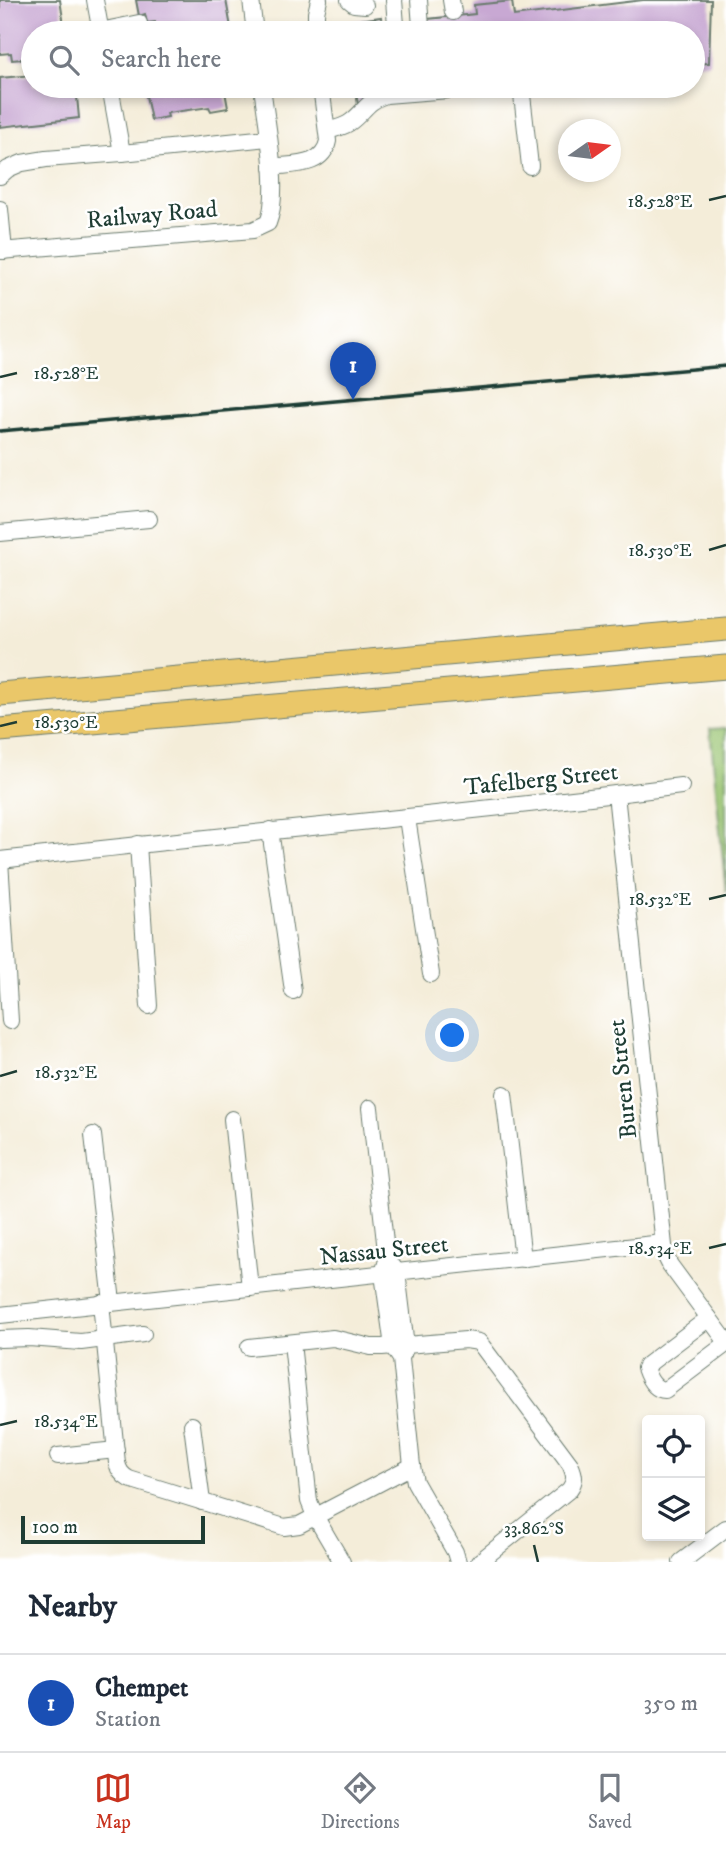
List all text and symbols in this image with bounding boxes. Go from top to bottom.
search box [21,21,705,98]
icon: search [45,41,83,79]
text: Search here [101,43,221,76]
north arrow [558,119,621,182]
text: 18.528°E [628,191,693,213]
street label: Railway Road [85,194,219,236]
pin: 1 [330,342,376,400]
text: 18.528°E [34,363,99,385]
text: 18.530°E [628,540,692,562]
text: 18.530°E [34,712,98,734]
street label: Tafelberg Street [463,757,620,803]
text: 18.532°E [629,889,692,911]
street label: Buren Street [602,1017,644,1140]
your location [435,1018,469,1052]
text: 18.532°E [35,1062,98,1084]
street label: Nassau Street [318,1229,450,1273]
text: 18.534°E [628,1238,692,1260]
text: 18.534°E [34,1411,98,1433]
map controls [642,1415,705,1541]
button: locate [642,1415,705,1478]
button: layers [642,1478,705,1541]
scale bar [21,1513,205,1545]
text: 100 m [32,1516,78,1539]
text: 33.862°S [504,1518,564,1540]
text: Nearby [28,1589,117,1626]
text: Chempet [95,1672,188,1705]
text: 1 [47,1689,55,1718]
text: 350 m [643,1689,698,1718]
text: Station [95,1705,161,1734]
tab: Map [94,1769,132,1834]
tab: Directions [321,1769,400,1834]
tab: Saved [588,1769,632,1834]

